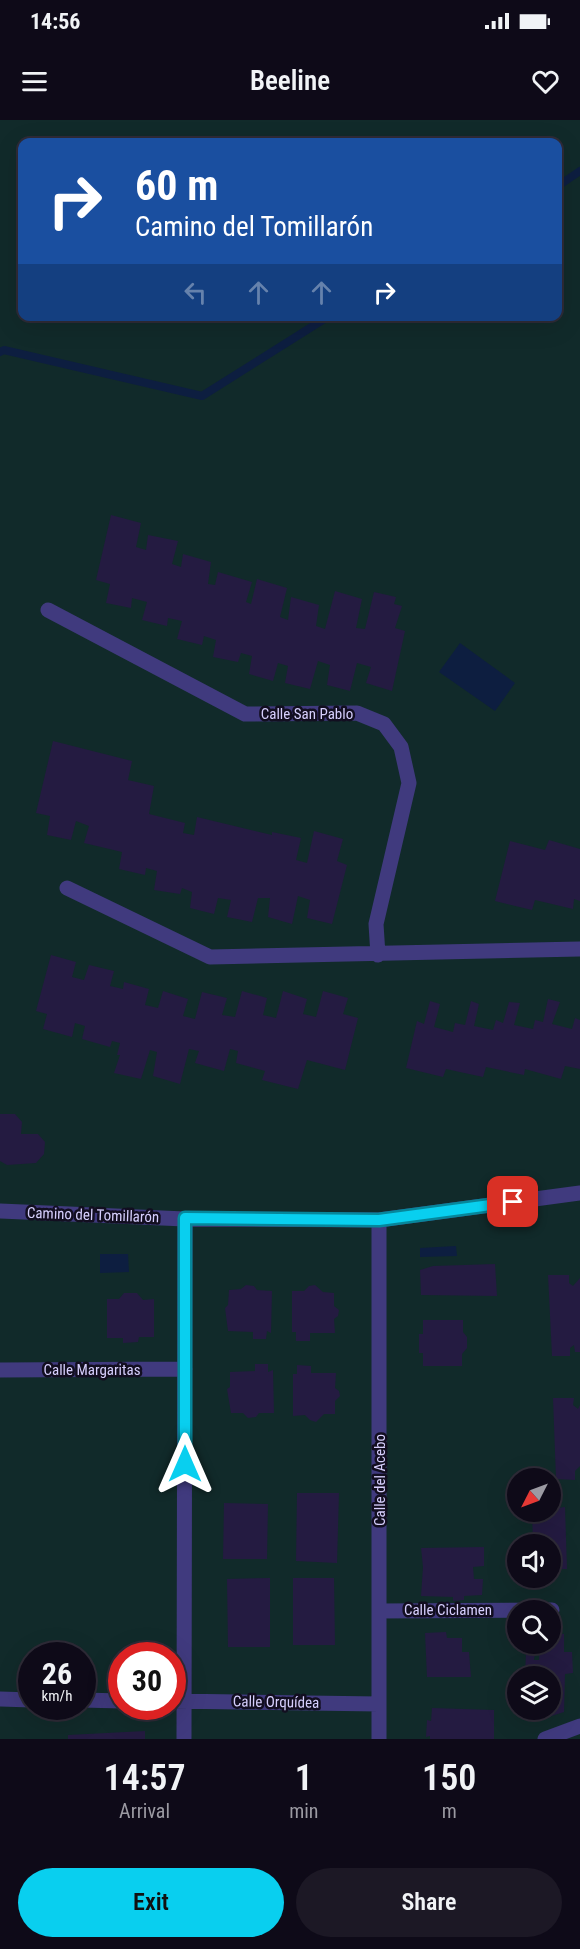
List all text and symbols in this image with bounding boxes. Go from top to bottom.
text: 14:56 [30,9,81,34]
icon: menu [18,65,51,98]
text: Beeline [250,65,330,97]
icon: heart [529,65,562,98]
text: 60 m [135,161,218,210]
icon: right [36,162,114,240]
text: Camino del Tomillarón [135,211,373,243]
icon: left [179,276,212,309]
icon: ahead [242,276,275,309]
icon: ahead [305,276,338,309]
icon: right [368,276,401,309]
street label: Calle San Pablo [261,705,353,723]
pin [487,1176,538,1227]
icon: arrive [496,1185,529,1218]
street label: Camino del Tomillarón [27,1204,159,1226]
street label: Calle Margaritas [43,1361,141,1379]
position arrow [153,1432,217,1496]
street label: Calle del Acebo [371,1434,389,1526]
north arrow [507,1468,561,1522]
map controls [507,1468,561,1720]
button: sound [507,1534,561,1588]
button: search [507,1600,561,1654]
street label: Calle Ciclamen [404,1601,492,1619]
speed limit sign: 30 [108,1642,186,1720]
text: 26 [42,1656,72,1691]
button: layers [507,1666,561,1720]
text: km/h [42,1687,72,1705]
street label: Calle Orquídea [233,1692,319,1712]
text: 14:57 [104,1757,186,1799]
text: 1 [295,1757,313,1799]
text: 150 [422,1757,476,1799]
text: Arrival [119,1799,170,1823]
text: min [289,1799,318,1823]
text: m [442,1799,457,1823]
button: Exit [18,1868,284,1937]
button: Share [296,1868,562,1937]

